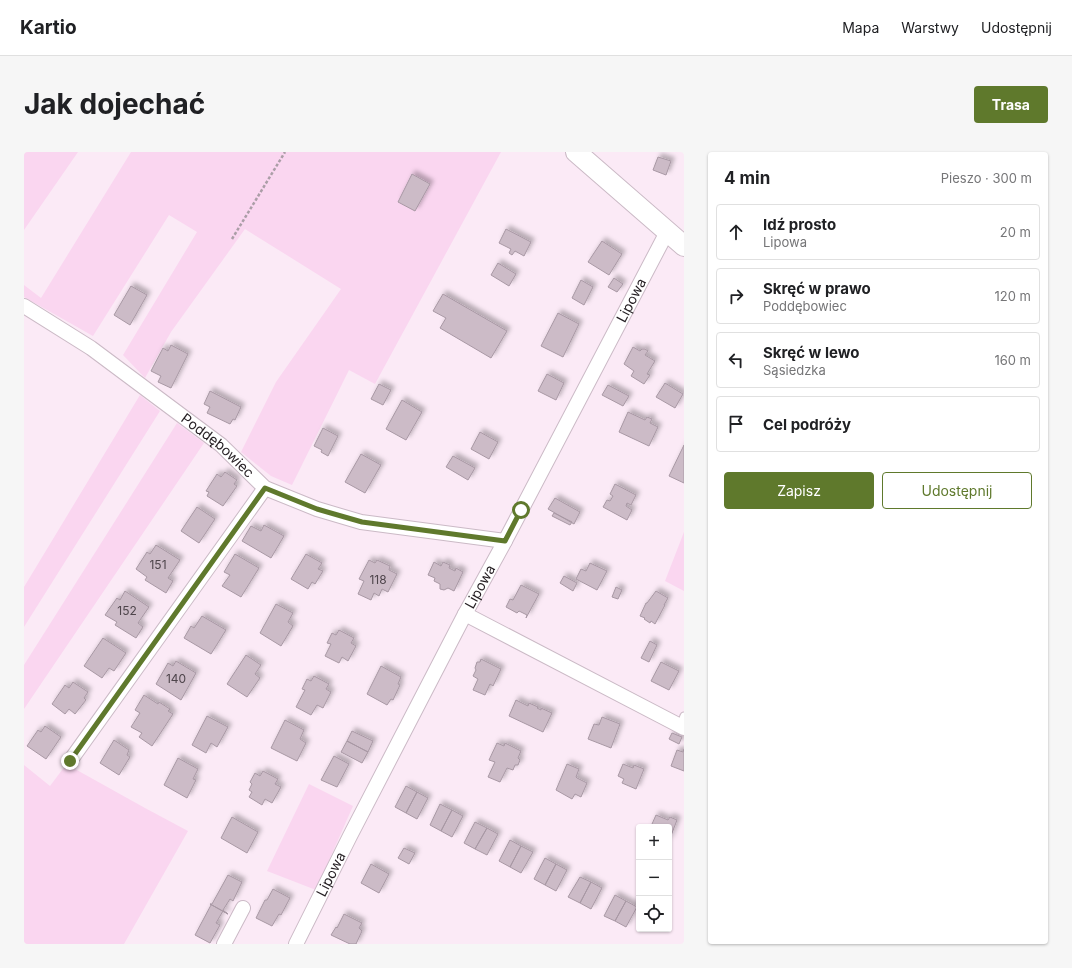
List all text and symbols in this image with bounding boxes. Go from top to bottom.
text: Kartio [20,16,77,39]
text: Mapa [842,19,879,36]
text: Warstwy [901,19,959,36]
text: Udostępnij [981,19,1052,36]
button: Trasa [974,86,1048,123]
text: Jak dojechać [24,87,205,121]
text: 4 min [724,168,770,188]
text: Pieszo · 300 m [941,170,1032,186]
text: Idź prosto [763,215,836,234]
icon: ahead [725,221,747,243]
text: 20 m [1000,224,1031,240]
text: Lipowa [763,234,807,250]
street label: Lipowa [612,275,649,325]
text: Skręć w prawo [763,279,871,298]
icon: right [725,285,747,307]
text: 120 m [995,288,1031,304]
text: Poddębowiec [763,298,847,314]
text: Skręć w lewo [763,343,859,362]
icon: left [725,349,747,371]
text: 160 m [994,352,1031,368]
text: Sąsiedzka [763,362,826,378]
street label: Poddębowiec [178,409,258,481]
icon: arrive [725,413,747,435]
text: Cel podróży [763,415,851,434]
button: Zapisz [724,472,874,509]
button: Udostępnij [882,472,1032,509]
route start [512,501,530,519]
house number: 151 [149,557,167,572]
street label: Lipowa [461,562,498,611]
house number: 118 [369,572,387,587]
house number: 152 [117,603,137,618]
house number: 140 [166,671,186,686]
route end [61,752,79,770]
map controls [636,824,672,932]
button: + [636,824,672,860]
street label: Lipowa [312,849,349,899]
button: − [636,860,672,896]
button: locate [636,896,672,932]

